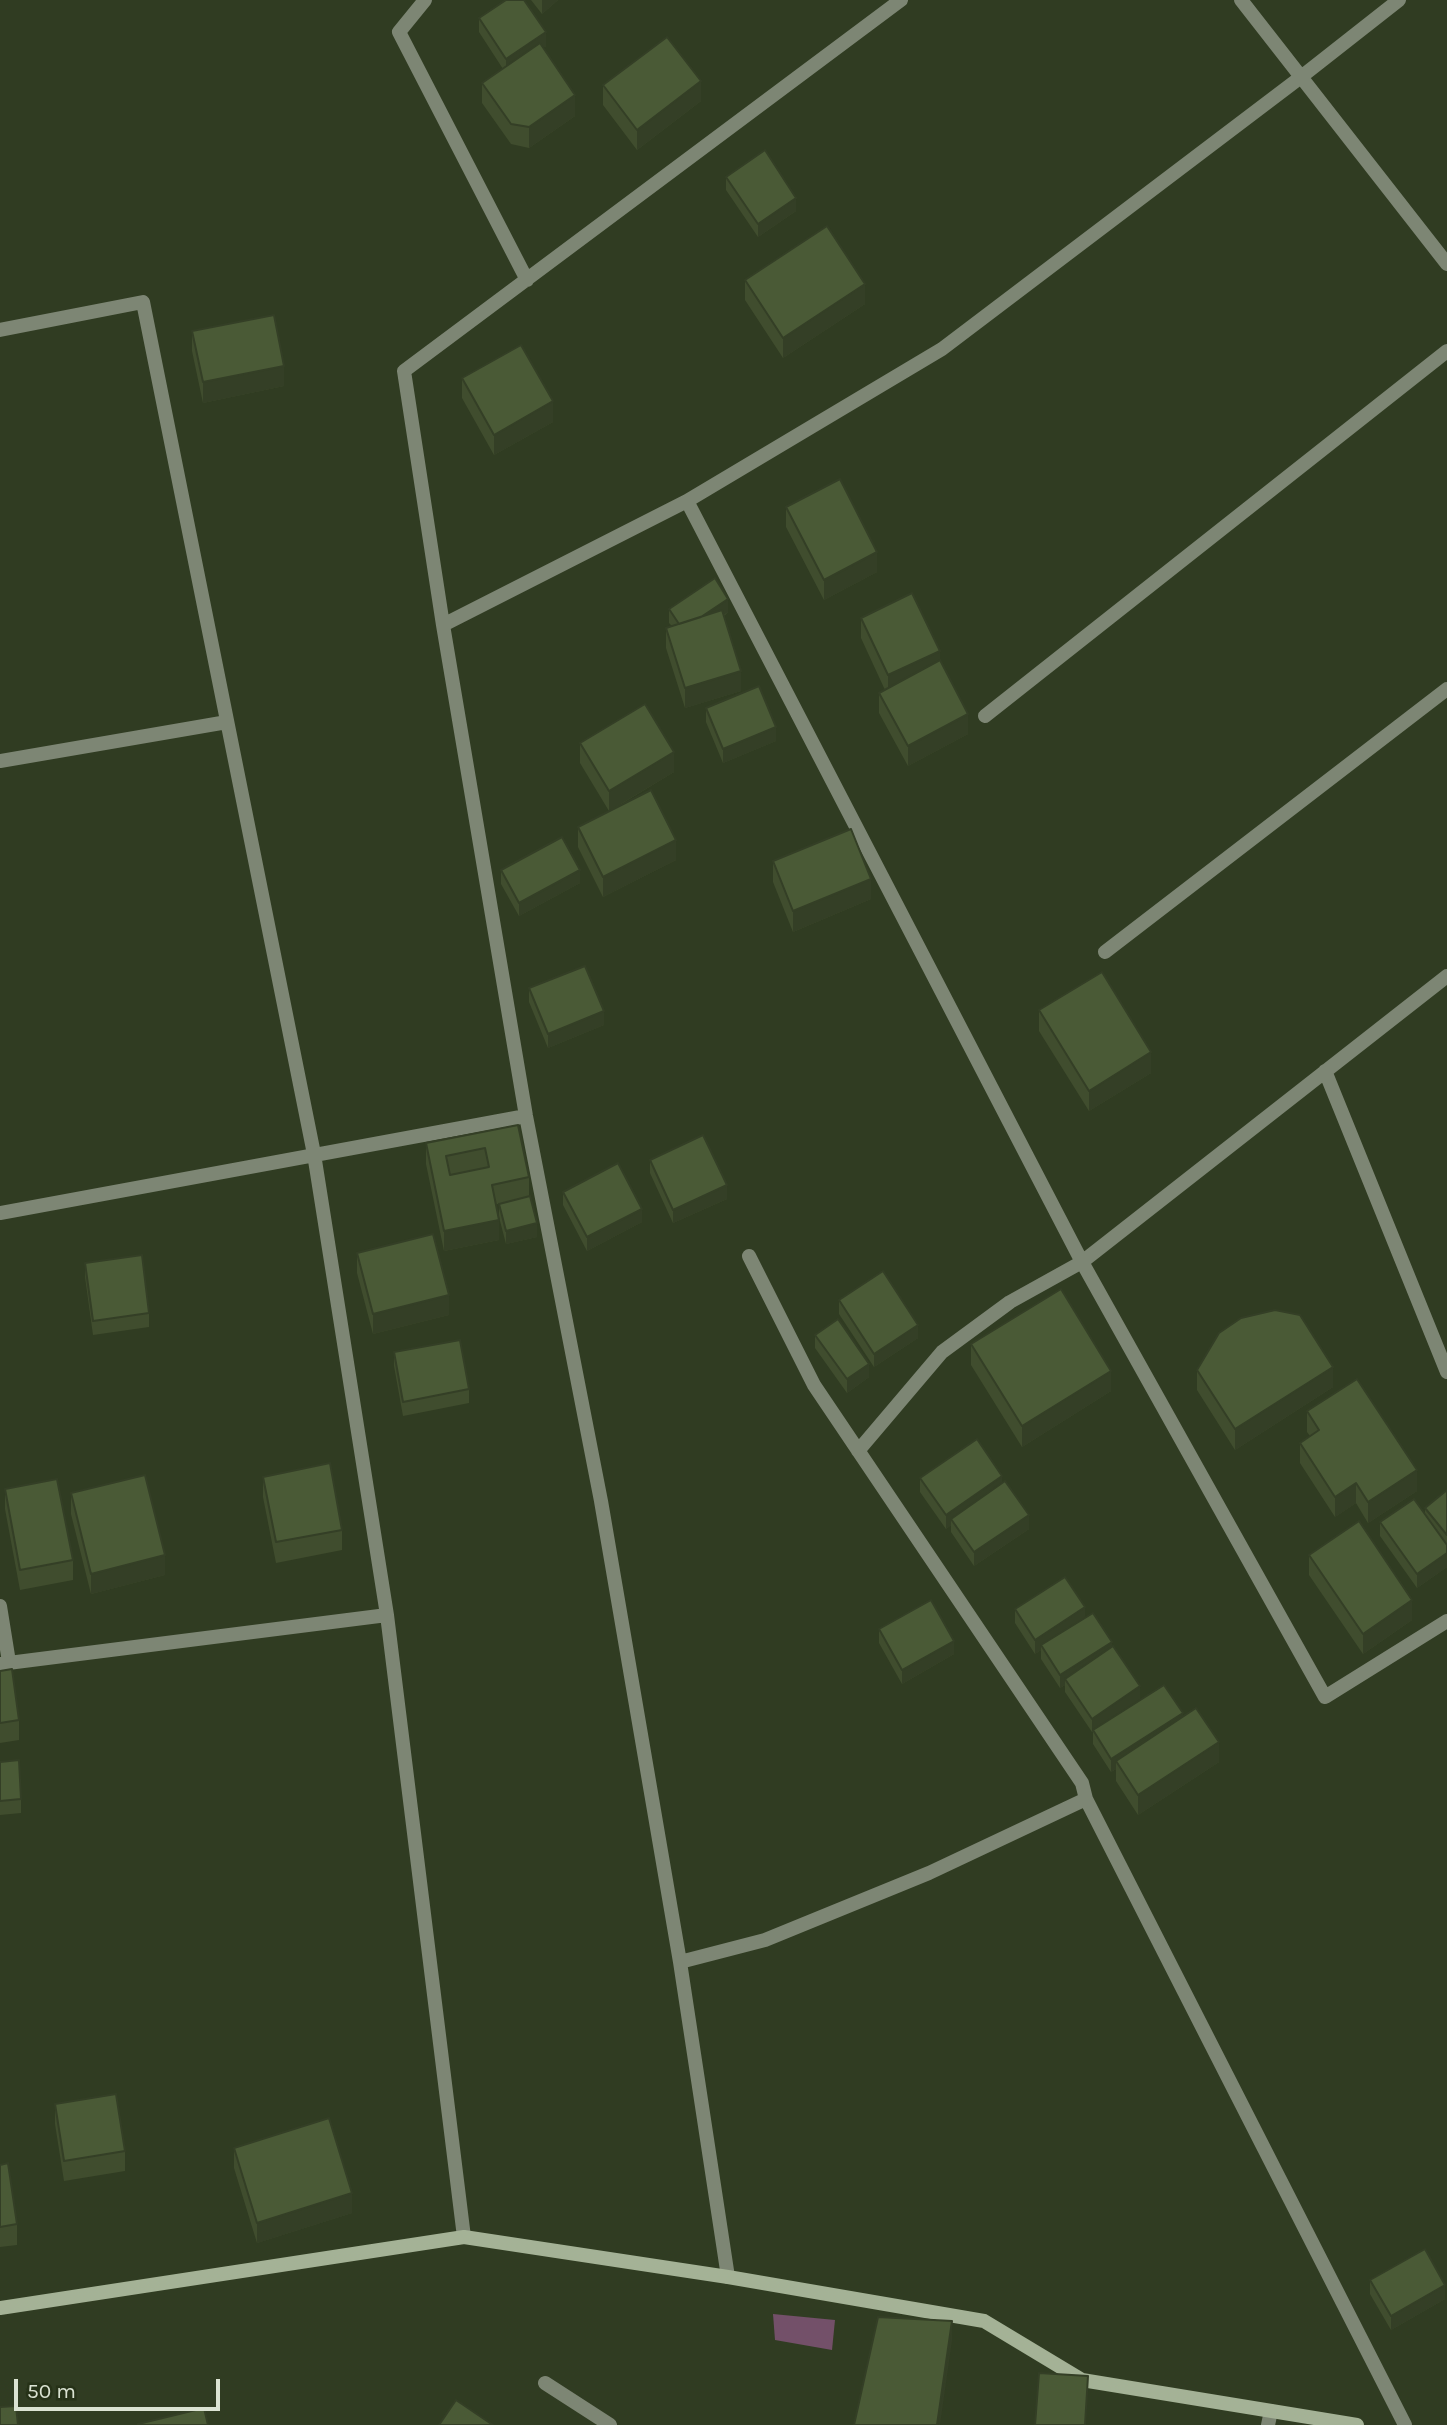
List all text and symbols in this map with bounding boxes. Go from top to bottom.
scale bar [18,2366,224,2410]
text: 50 m [27,2379,76,2403]

